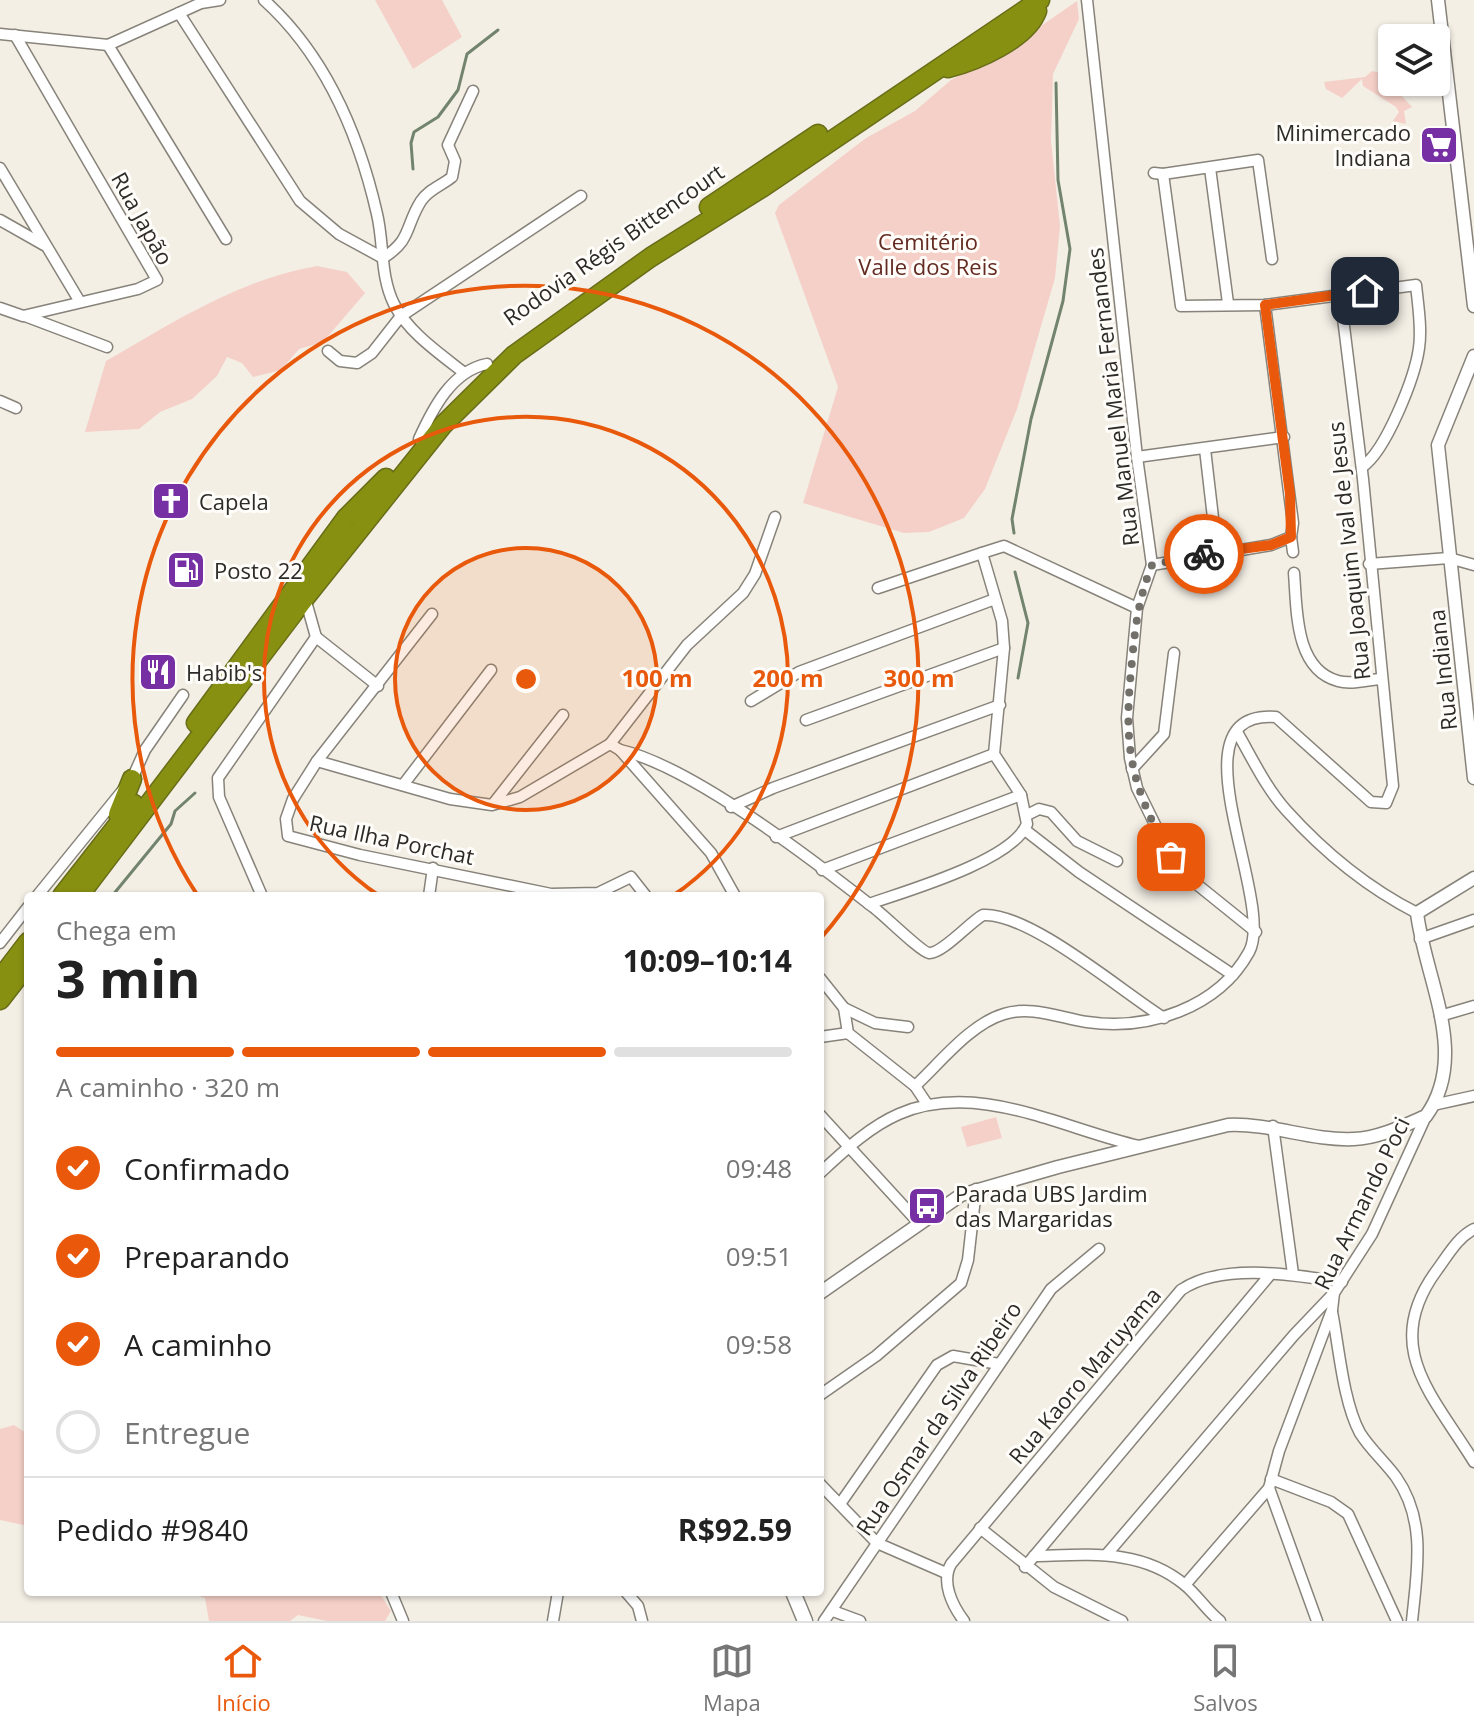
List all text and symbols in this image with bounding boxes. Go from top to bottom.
map controls [1378,24,1450,96]
button: layers [1378,24,1450,96]
place label: Minimercado Indiana [1275,117,1411,172]
supermarket icon: Minimercado Indiana [1418,124,1460,166]
street label: Rodovia Régis Bittencourt [497,156,729,332]
street label: Rua Japão [105,166,181,270]
park label: Cemitério Valle dos Reis [858,226,998,281]
street label: Rua Manuel Maria Fernandes [1079,246,1145,548]
pin [1331,257,1399,325]
icon: home [1343,269,1387,313]
street label: Rua Joaquim Ival de Jesus [1320,420,1376,682]
church icon: Capela [150,480,192,522]
place label: Capela [199,486,269,516]
courier [1164,514,1244,594]
icon: bike [1182,532,1226,576]
fuel station icon: Posto 22 [165,549,207,591]
place label: Posto 22 [214,555,303,585]
street label: Rua Indiana [1421,608,1463,732]
restaurant icon: Habib's [137,651,179,693]
place label: Habib's [186,657,262,687]
text: 100 m [622,661,692,694]
text: 200 m [753,661,823,694]
text: 300 m [884,661,954,694]
centre of rings [512,665,540,693]
street label: Rua Ilha Porchat [307,807,477,871]
pin [1137,823,1205,891]
icon: bag [1149,835,1193,879]
text: Chega em [56,912,177,948]
text: 10:09–10:14 [623,940,792,981]
text: 3 min [56,942,200,1013]
text: A caminho · 320 m [56,1069,280,1105]
street label: Rua Armando Poci [1306,1112,1416,1294]
icon: check [56,1146,100,1190]
text: Confirmado [124,1148,290,1189]
text: 09:48 [726,1150,792,1186]
place label: Parada UBS Jardim das Margaridas [955,1178,1148,1233]
bus stop icon: Parada UBS Jardim das Margaridas [906,1185,948,1227]
icon: check [56,1234,100,1278]
text: Preparando [124,1236,290,1277]
text: 09:51 [726,1238,792,1274]
street label: Rua Kaoro Maruyama [1001,1280,1167,1470]
street label: Rua Osmar da Silva Ribeiro [848,1295,1028,1541]
icon: check [56,1322,100,1366]
text: A caminho [124,1324,272,1365]
text: 09:58 [726,1326,792,1362]
text: Entregue [124,1412,250,1453]
text: Pedido #9840 [56,1509,249,1550]
text: R$92.59 [678,1509,792,1550]
tab: Início [216,1639,271,1717]
tab: Mapa [703,1639,761,1717]
tab: Salvos [1193,1639,1258,1717]

